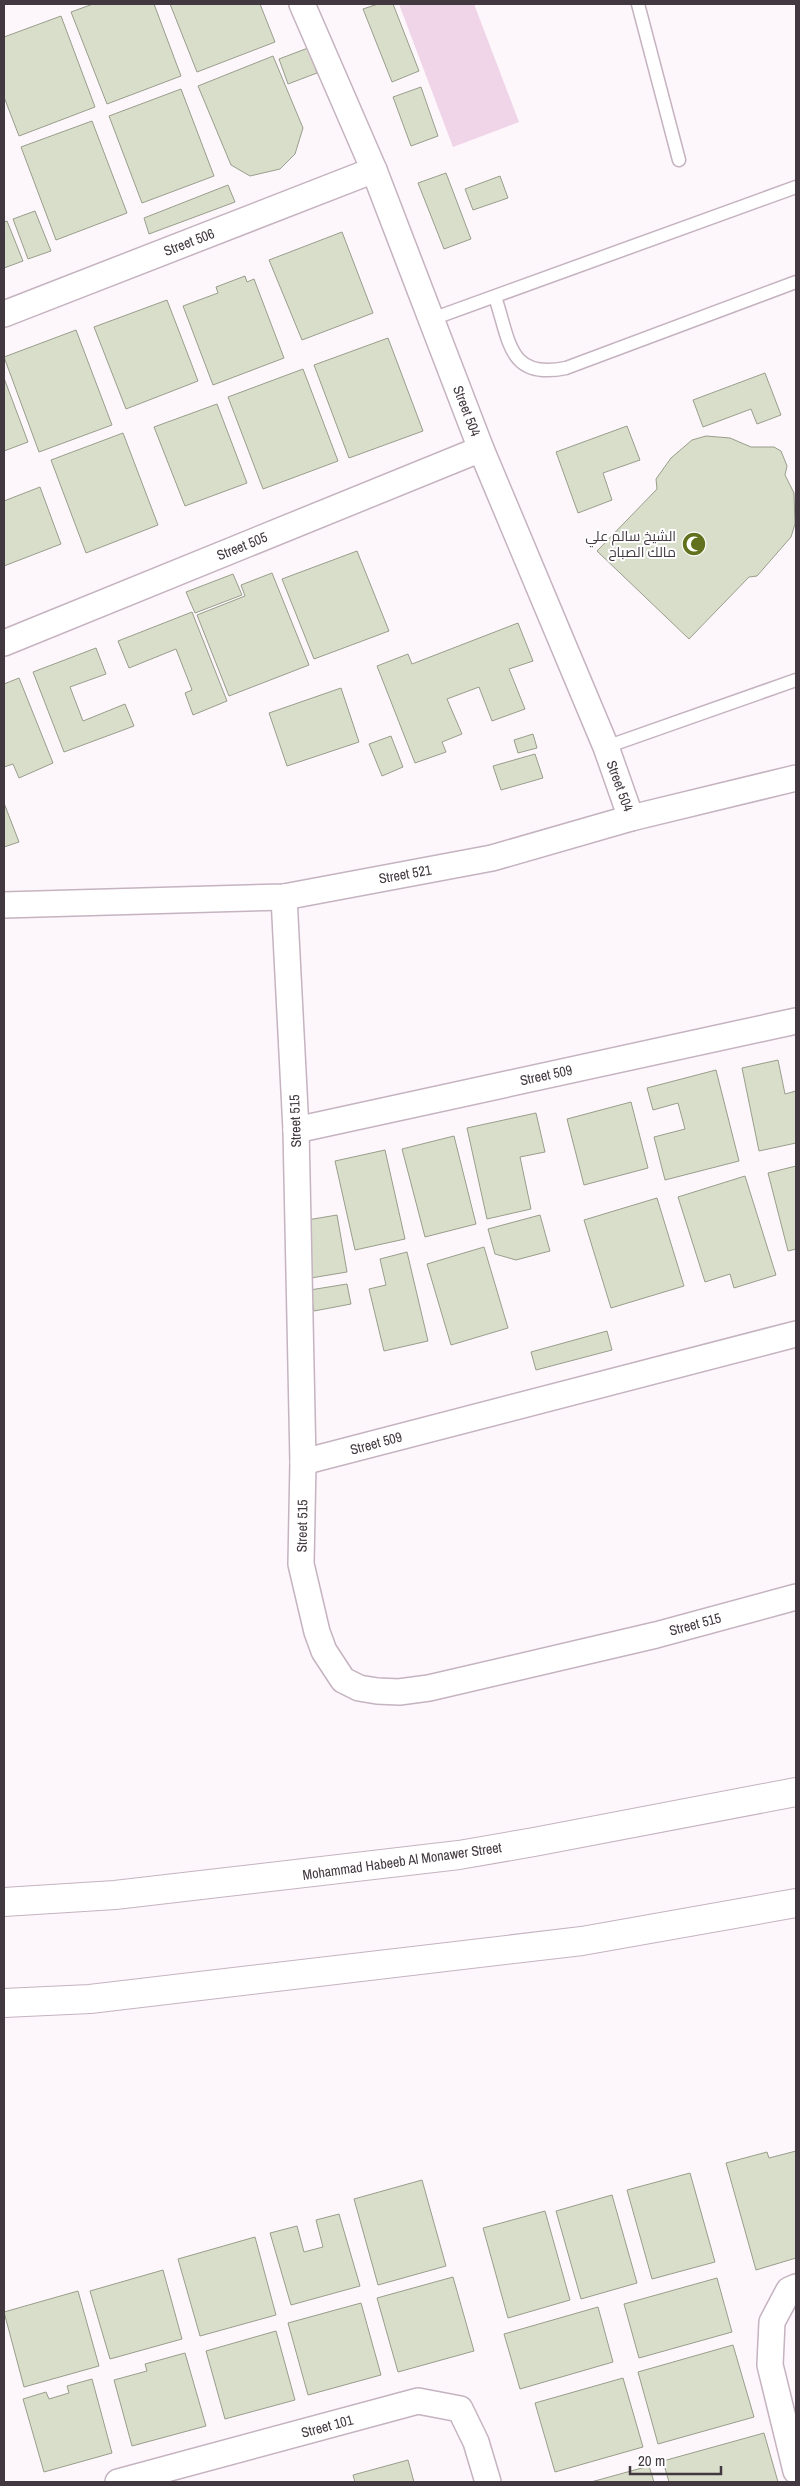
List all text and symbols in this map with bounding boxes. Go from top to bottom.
street label: Street 506 [161,224,217,260]
street label: Street 504 [449,383,485,440]
place label: الشيخ سالم علي مالك الصباح [585,527,676,561]
street label: Street 505 [214,528,270,564]
mosque icon: الشيخ سالم علي مالك الصباح [681,531,707,557]
street label: Street 504 [602,758,638,815]
street label: Street 521 [377,860,433,887]
street label: Street 509 [518,1061,574,1089]
street label: Street 515 [285,1094,305,1148]
street label: Street 509 [348,1427,404,1459]
street label: Street 515 [293,1499,311,1553]
street label: Street 515 [667,1608,723,1640]
street label: Mohammad Habeeb Al Monawer Street [301,1838,503,1884]
street label: Street 101 [299,2410,356,2442]
scale bar [630,2444,721,2476]
text: 20 m [638,2450,665,2471]

